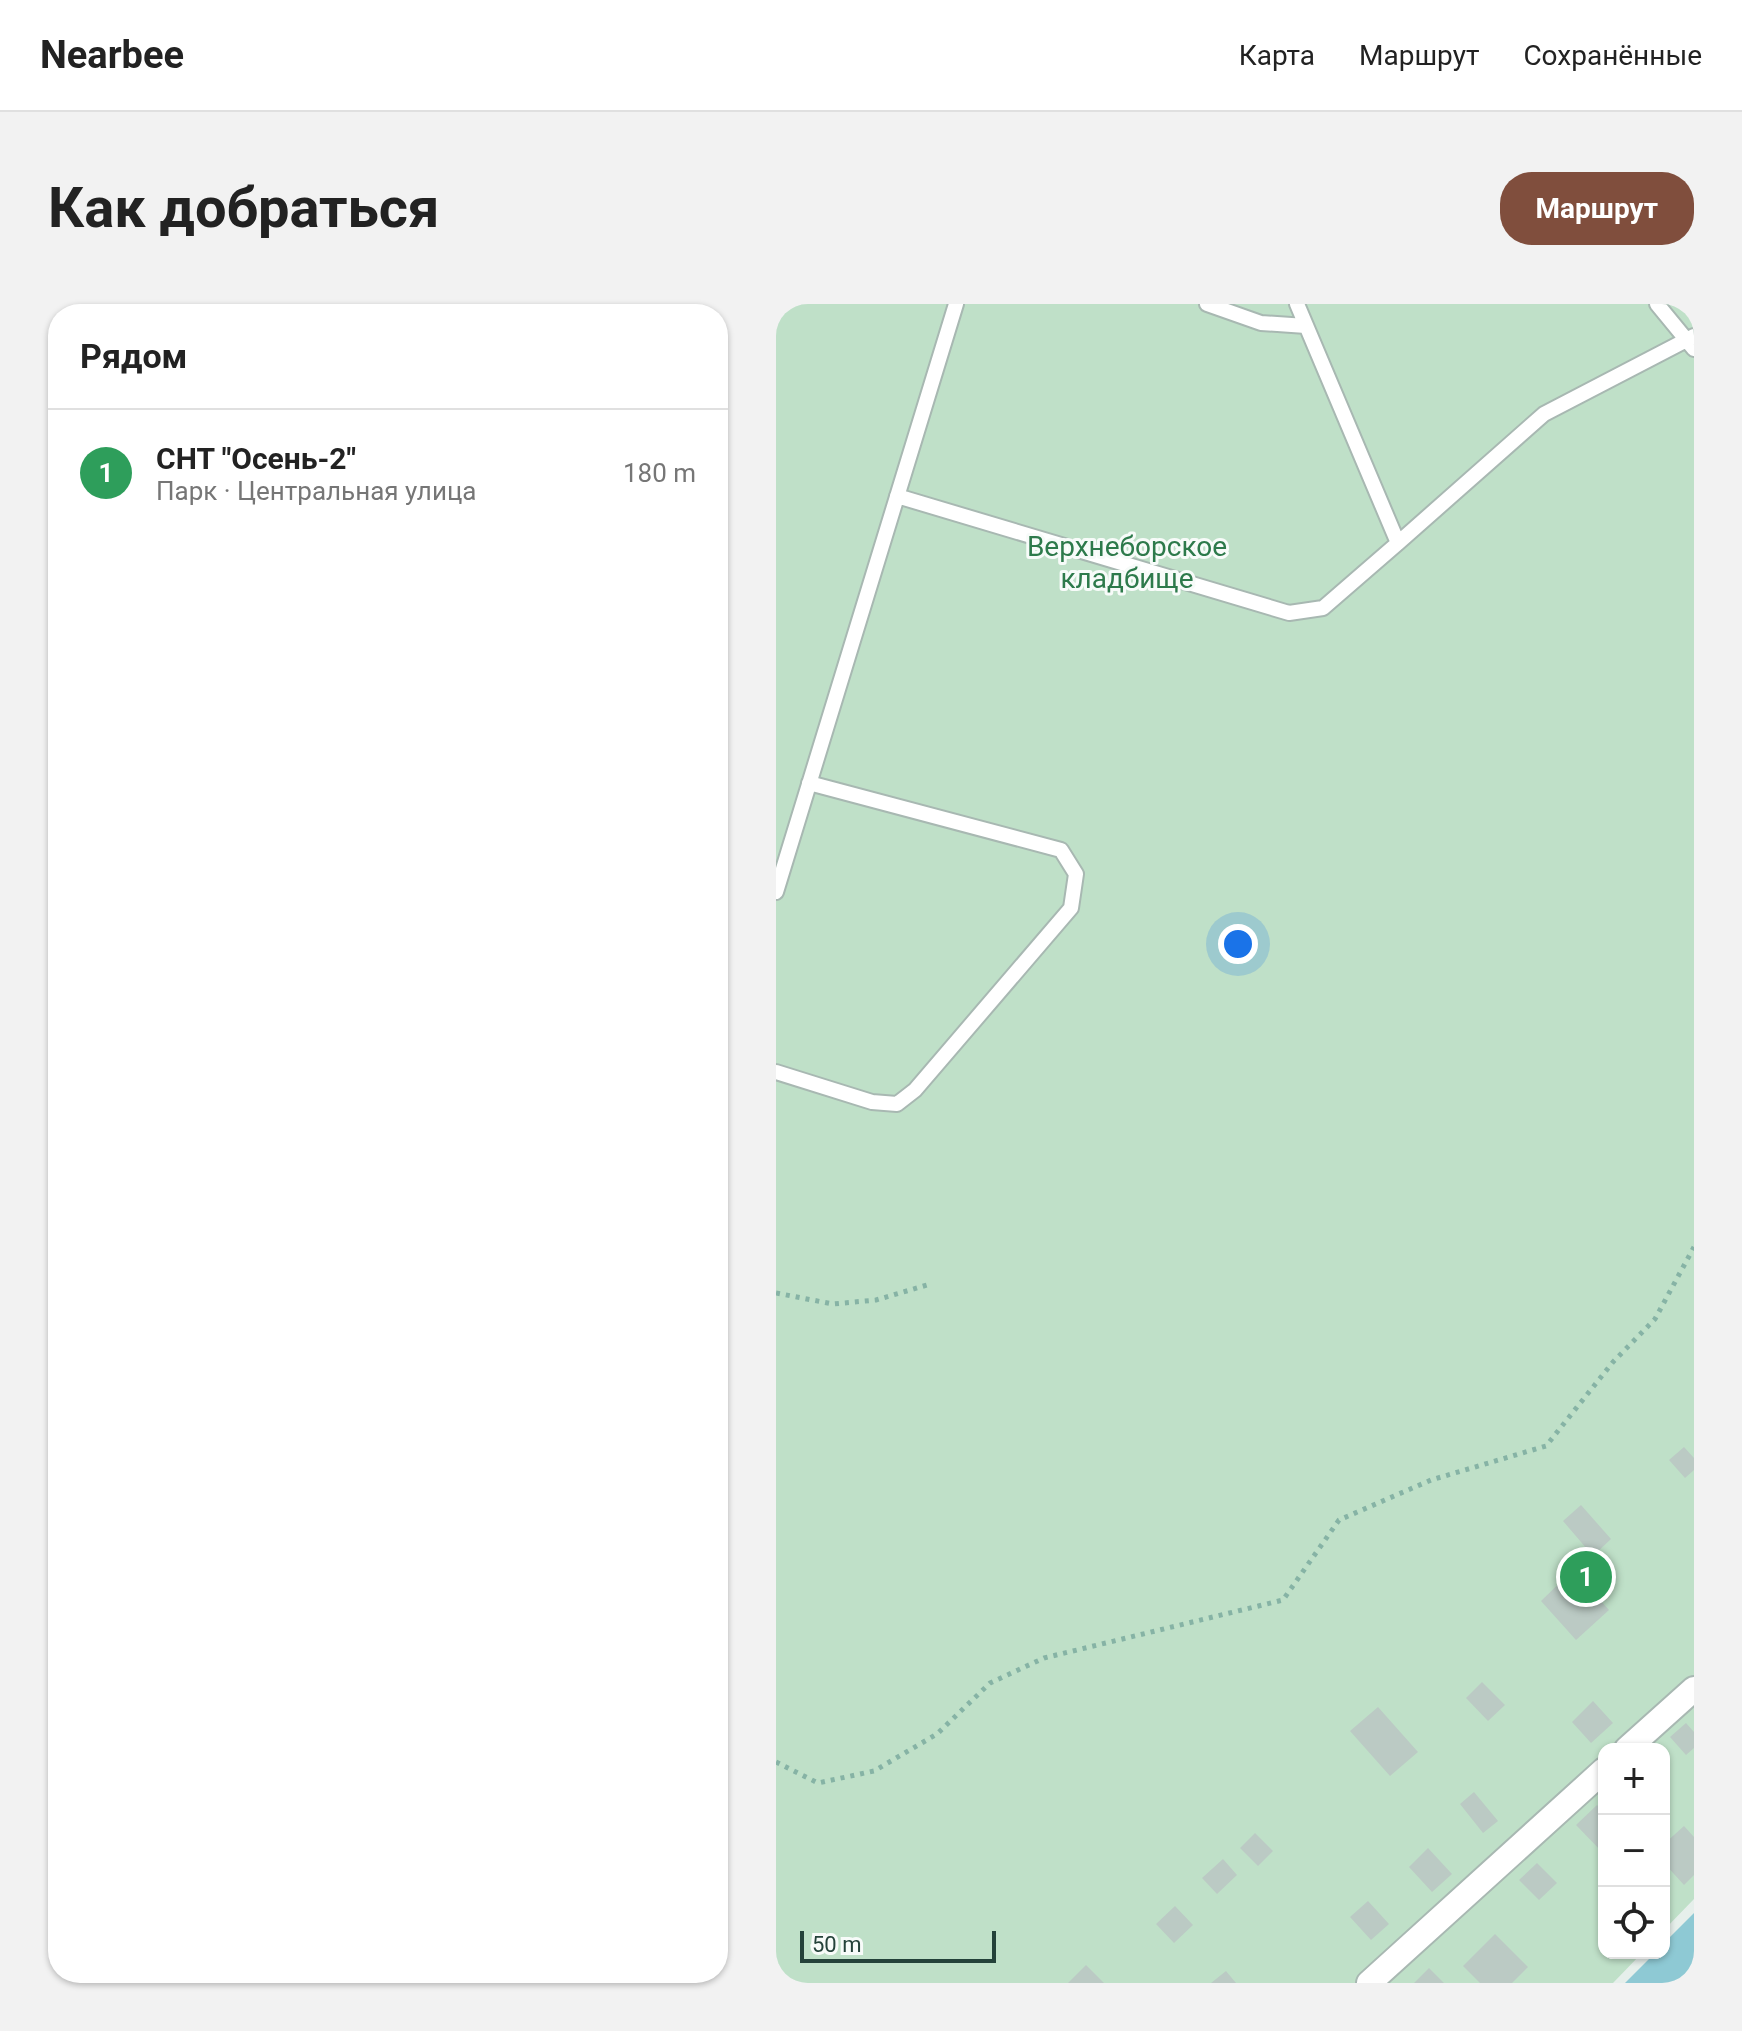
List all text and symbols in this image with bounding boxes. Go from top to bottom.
text: Nearbee [40,33,184,77]
text: Карта [1239,39,1315,72]
text: Маршрут [1359,39,1479,72]
text: Сохранённые [1523,39,1702,72]
button: Маршрут [1500,172,1694,245]
text: Как добраться [48,175,439,241]
text: Рядом [80,336,187,376]
text: СНТ "Осень-2" [156,441,356,476]
text: 1 [99,458,113,488]
text: 180 m [623,458,696,488]
text: Парк · Центральная улица [156,476,476,506]
park label: Верхнеборское кладбище [1027,530,1227,595]
your location [1218,924,1258,964]
pin: 1 [1560,1547,1612,1607]
map controls [1598,1743,1670,1959]
button: + [1598,1743,1670,1815]
button: − [1598,1815,1670,1887]
button: locate [1598,1887,1670,1959]
scale bar [800,1927,996,1963]
text: 50 m [812,1932,861,1957]

